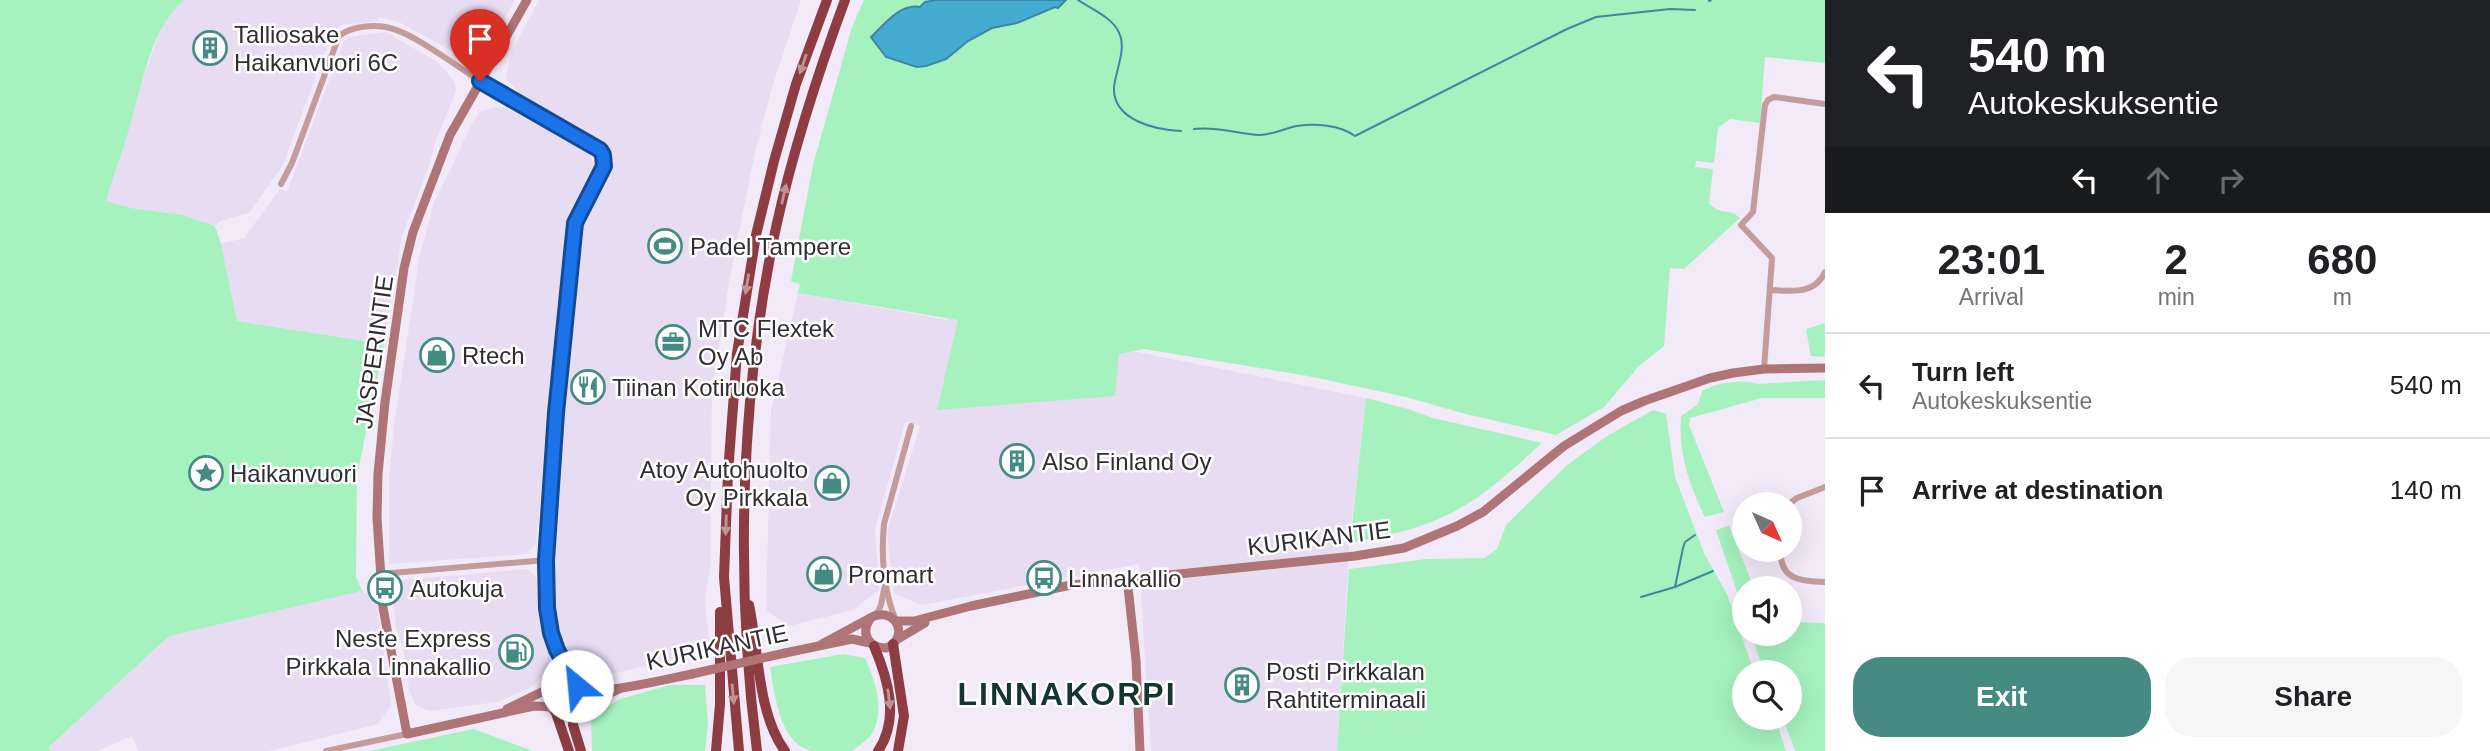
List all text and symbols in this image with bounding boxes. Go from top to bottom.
pin [450,9,510,81]
icon: arrive [461,20,499,58]
place label: Talliosake Haikanvuori 6C [234,21,398,76]
icon: left [1853,28,1944,119]
text: 540 m [1968,28,2107,82]
building icon: Talliosake Haikanvuori 6C [191,29,229,67]
one-way arrow [797,54,808,75]
text: Autokeskuksentie [1968,85,2219,121]
icon: left [2066,161,2104,199]
icon: ahead [2139,161,2177,199]
icon: right [2212,161,2250,199]
one-way arrow [779,183,790,205]
sports icon: Padel Tampere [646,227,684,265]
place label: Padel Tampere [690,233,851,260]
text: 23:01 [1938,236,2045,283]
text: 2 [2164,236,2188,283]
text: 680 [2307,236,2377,283]
one-way arrow [741,273,752,295]
street label: JASPERINTIE [350,274,398,430]
text: Arrival [1959,284,2024,310]
text: min [2158,284,2195,310]
text: m [2333,284,2352,310]
place label: MTC Flextek Oy Ab [698,315,835,370]
office icon: MTC Flextek Oy Ab [654,323,692,361]
shop icon: Rtech [418,336,456,374]
place label: Rtech [462,342,525,369]
text: Turn left [1912,357,2014,387]
icon: left [1853,367,1891,405]
restaurant icon: Tiinan Kotiruoka [569,368,607,406]
text: 540 m [2390,370,2462,400]
place label: Tiinan Kotiruoka [612,374,785,401]
text: Autokeskuksentie [1912,388,2092,414]
building icon: Also Finland Oy [998,442,1036,480]
place label: Also Finland Oy [1042,448,1211,475]
place icon: Haikanvuori [187,454,225,492]
place label: Atoy Autohuolto Oy Pirkkala [640,456,809,511]
place label: Haikanvuori [230,460,357,487]
shop icon: Atoy Autohuolto Oy Pirkkala [813,464,851,502]
icon: arrive [1853,472,1891,510]
text: Arrive at destination [1912,475,2163,505]
text: 140 m [2390,475,2462,505]
north arrow [1732,492,1802,562]
map controls [1732,492,1802,730]
one-way arrow [720,514,731,536]
street label: KURIKANTIE [1246,516,1392,560]
shop icon: Promart [805,555,843,593]
bus stop icon: Linnakallio [1025,559,1063,597]
place label: Promart [848,561,934,588]
place label: Linnakallio [1068,565,1181,592]
bus stop icon: Autokuja [366,569,404,607]
place label: Autokuja [410,575,504,602]
button: sound [1732,576,1802,646]
street label: KURIKANTIE [644,619,790,675]
place label: Neste Express Pirkkala Linnakallio [286,625,491,680]
fuel station icon: Neste Express Pirkkala Linnakallio [497,633,535,671]
position arrow [540,649,614,723]
button: Exit [1853,657,2151,737]
button: Share [2165,657,2462,737]
place label: Posti Pirkkalan Rahtiterminaali [1266,658,1426,713]
button: search [1732,660,1802,730]
building icon: Posti Pirkkalan Rahtiterminaali [1223,666,1261,704]
district label: LINNAKORPI [957,676,1177,712]
one-way arrow [728,684,739,706]
one-way arrow [883,688,894,710]

